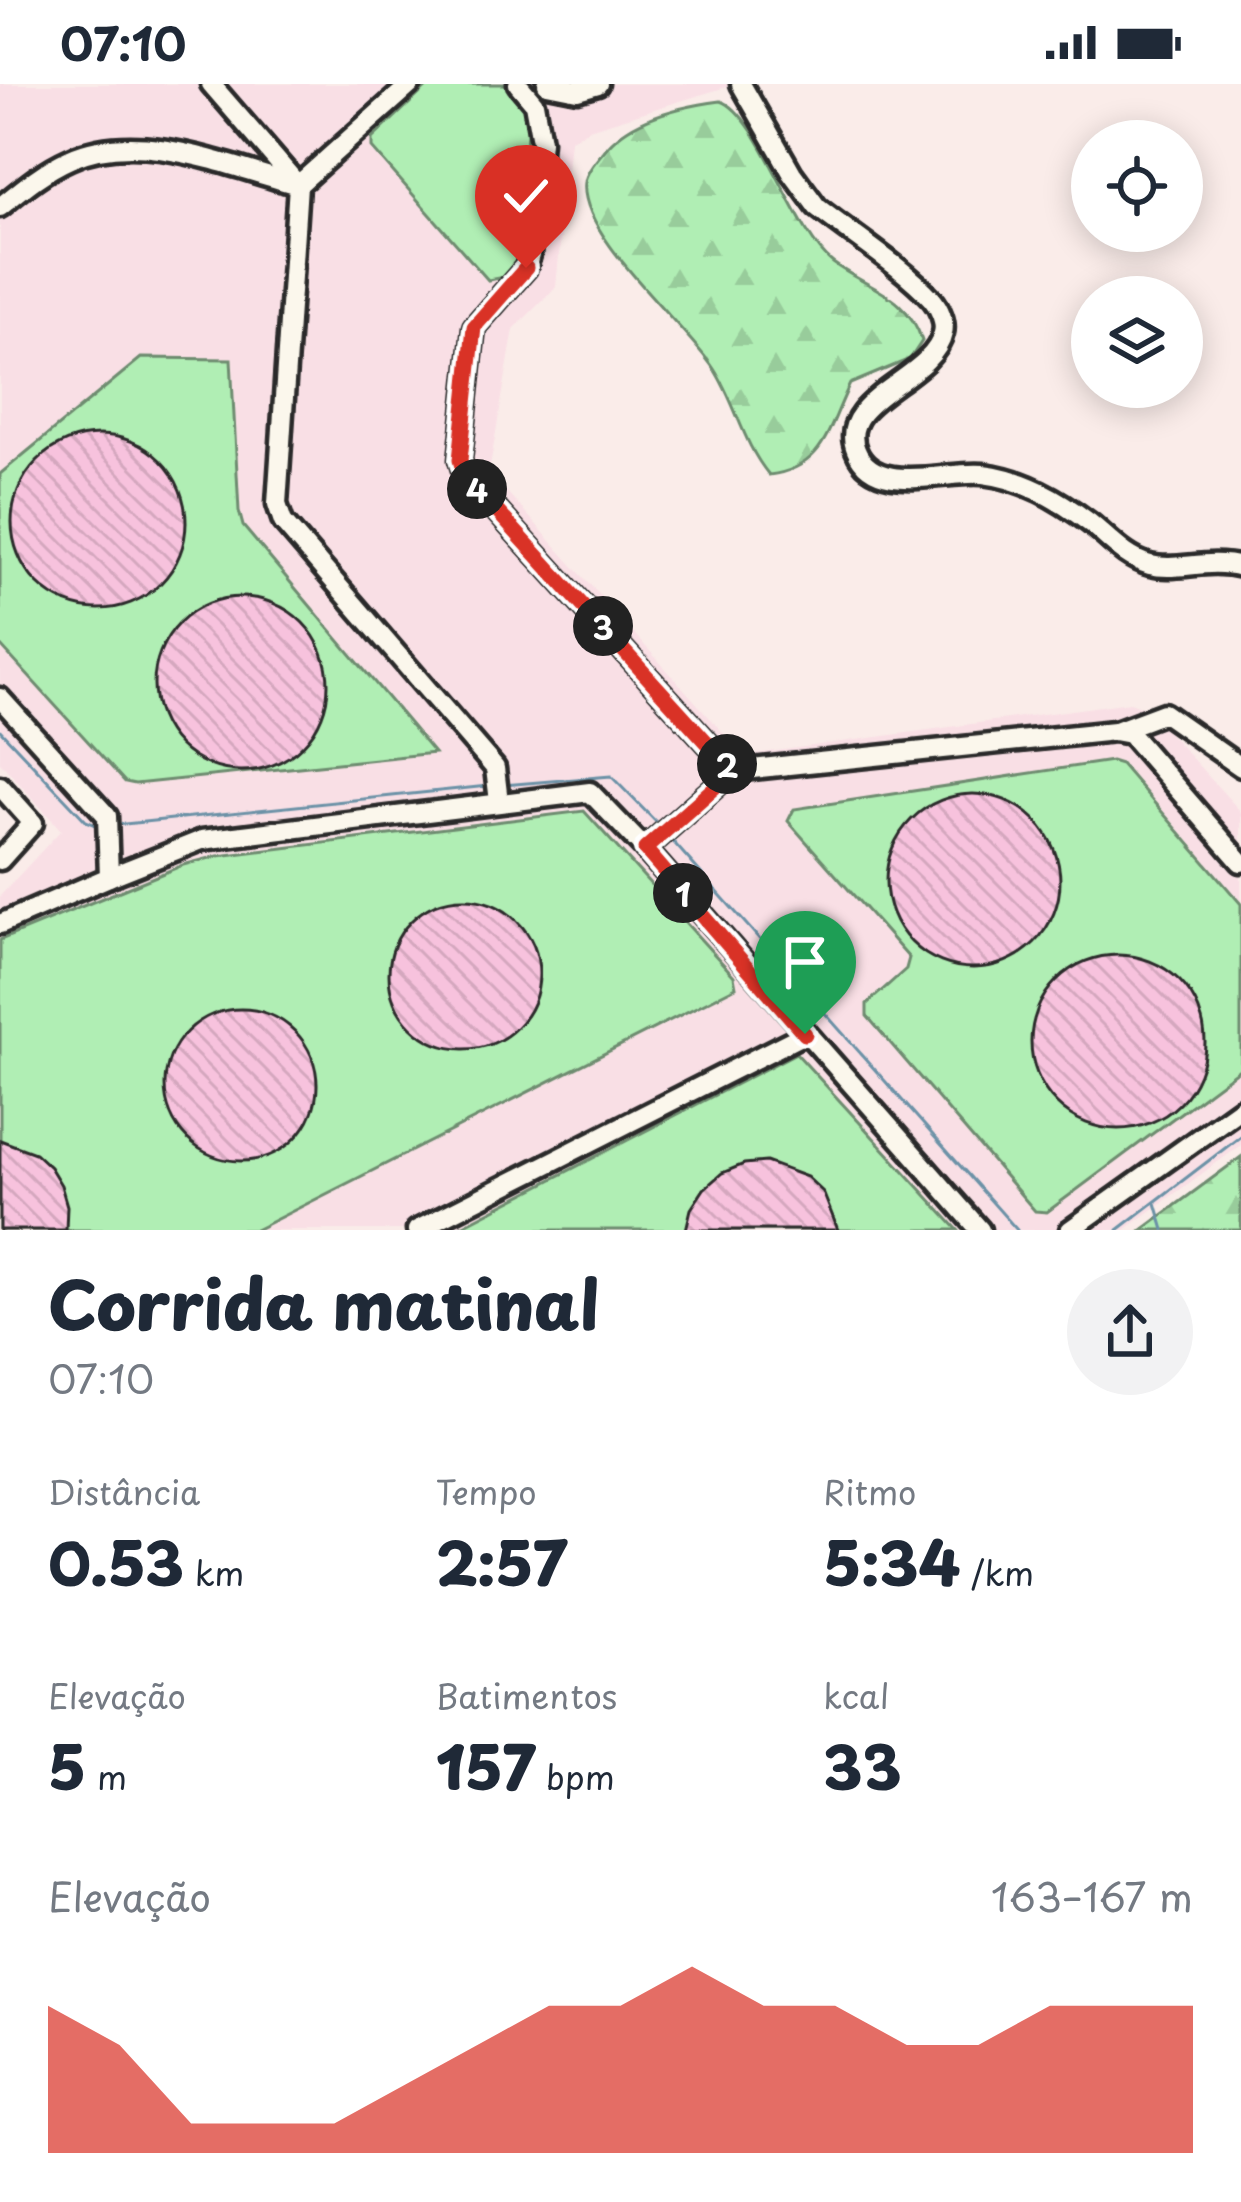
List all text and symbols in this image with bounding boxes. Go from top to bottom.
text: 07:10 [60,8,186,76]
map controls [1071,120,1203,408]
button: locate [1071,120,1203,252]
pin [475,145,577,268]
icon: check [493,163,559,229]
button: layers [1071,276,1203,408]
pin: 4 [447,459,507,519]
text: 4 [466,464,488,514]
pin: 3 [573,596,633,656]
text: 3 [592,601,614,651]
pin: 2 [697,734,757,794]
text: 2 [715,739,739,789]
pin: 1 [653,863,713,923]
text: 1 [675,868,691,918]
pin [754,911,856,1034]
icon: arrive [772,929,838,995]
text: Corrida matinal [48,1253,599,1352]
button: share [1067,1269,1193,1395]
text: 07:10 [48,1348,154,1407]
text: Distância [48,1466,200,1516]
text: Tempo [436,1466,537,1516]
text: Ritmo [823,1466,916,1516]
text: 0.53 [48,1516,184,1606]
text: 2:57 [436,1516,567,1606]
text: 5:34 [823,1516,960,1606]
text: km [184,1547,244,1597]
text: /km [960,1547,1034,1597]
text: Elevação [48,1670,186,1720]
text: Batimentos [436,1670,617,1720]
text: kcal [823,1670,889,1720]
text: 5 [48,1720,86,1810]
text: 157 [436,1720,536,1810]
text: 33 [823,1720,902,1810]
text: m [86,1751,127,1801]
text: bpm [536,1751,615,1801]
text: Elevação [48,1866,211,1925]
text: 163–167 m [991,1866,1193,1925]

